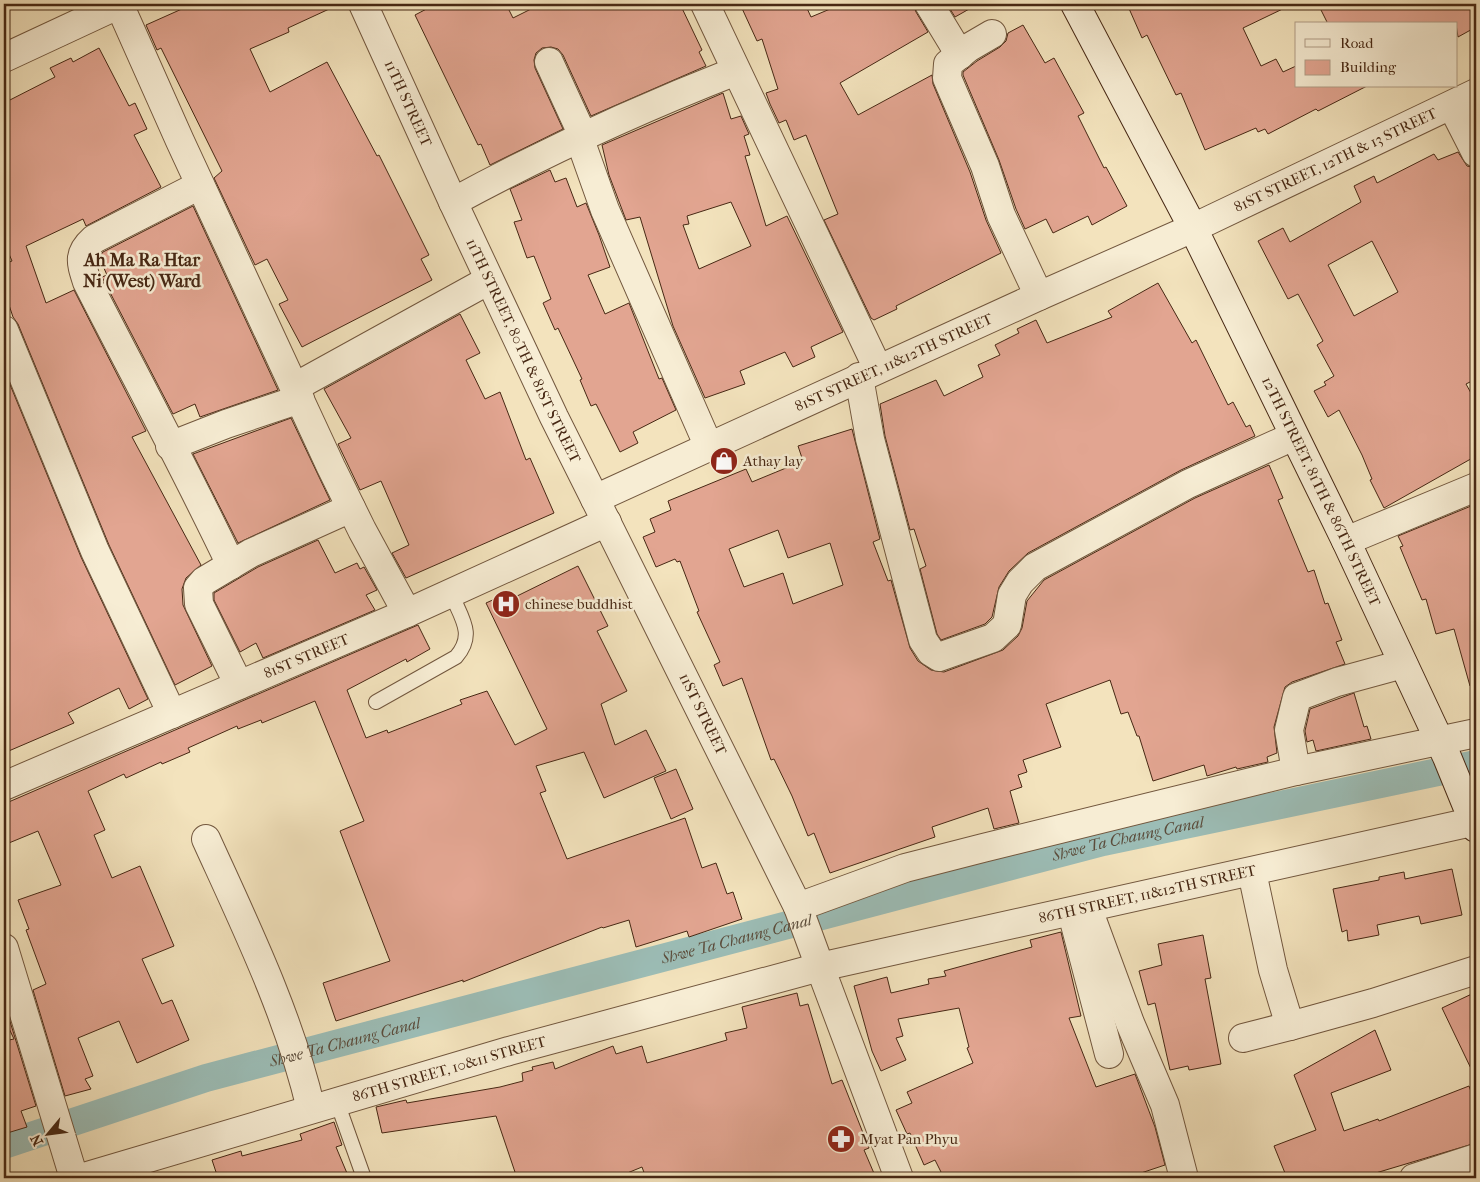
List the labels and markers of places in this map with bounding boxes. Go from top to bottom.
shop icon: Athay lay [709,446,739,476]
place label: Athay lay [742,452,804,470]
hospital icon: chinese buddhist [491,589,521,619]
place label: chinese buddhist [525,595,634,613]
pharmacy icon: Myat Pan Phyu [826,1124,856,1154]
place label: Myat Pan Phyu [860,1130,958,1148]

